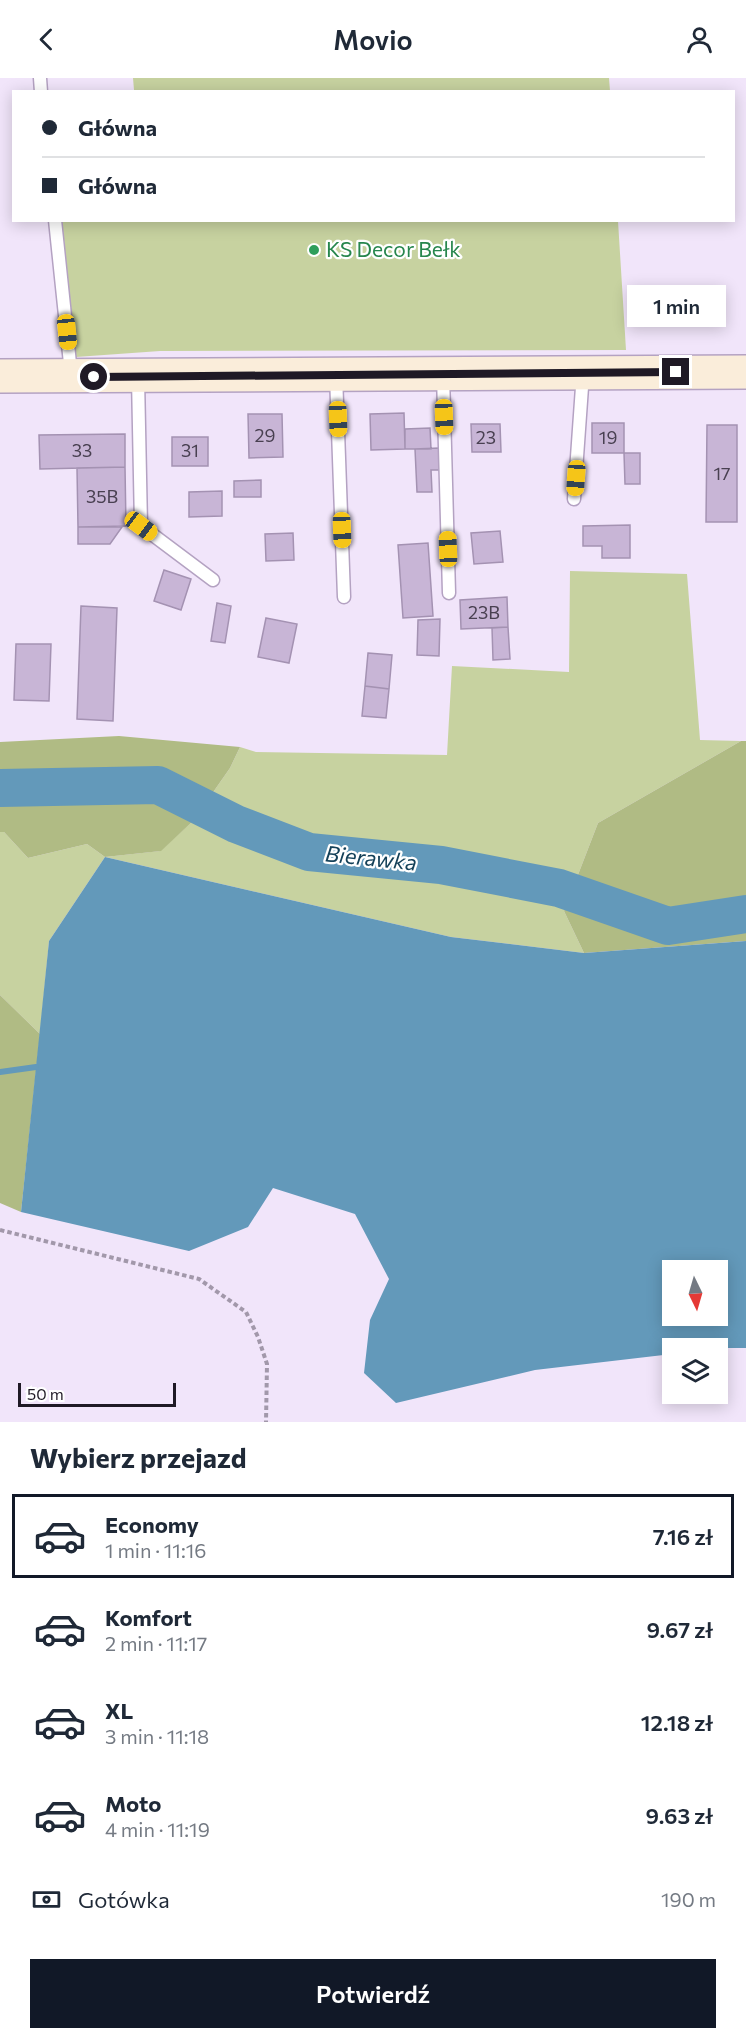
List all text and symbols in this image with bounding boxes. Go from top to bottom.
icon: back [30,23,63,56]
text: Movio [333,23,413,56]
icon: person [683,23,716,56]
text: Główna [78,114,157,141]
text: Główna [78,172,157,199]
place label: KS Decor Bełk [326,236,461,261]
marker: KS Decor Bełk [307,243,321,257]
callout: 1 min [626,285,726,327]
text: 1 min [653,294,700,318]
car [56,313,78,351]
route end [662,358,689,385]
route start [80,363,107,390]
car [434,399,454,435]
car [328,401,348,437]
house number: 29 [255,424,275,446]
house number: 23 [476,426,496,448]
house number: 19 [599,426,617,448]
house number: 33 [72,439,92,461]
house number: 31 [181,439,199,461]
car [566,459,586,497]
house number: 17 [713,462,731,484]
house number: 35B [86,485,118,507]
car [121,508,161,544]
car [332,512,352,548]
car [438,531,458,567]
house number: 23B [468,601,500,623]
water label: Bierawka [324,839,418,876]
north arrow [662,1260,728,1326]
map controls [662,1260,728,1404]
button: layers [662,1338,728,1404]
scale bar [18,1380,176,1408]
text: 50 m [27,1384,64,1403]
text: Wybierz przejazd [30,1441,247,1474]
icon: car [33,1509,87,1563]
text: Economy [105,1511,199,1538]
text: 7.16 zł [653,1523,713,1550]
text: 1 min · 11:16 [105,1538,206,1562]
icon: car [33,1602,87,1656]
text: Komfort [105,1604,192,1631]
text: 9.67 zł [646,1616,713,1643]
text: 2 min · 11:17 [105,1631,207,1655]
icon: car [33,1695,87,1749]
text: XL [105,1697,133,1724]
text: 12.18 zł [641,1709,713,1736]
text: 3 min · 11:18 [105,1724,209,1748]
icon: car [33,1788,87,1842]
text: Moto [105,1790,161,1817]
text: 9.63 zł [646,1802,713,1829]
text: 4 min · 11:19 [105,1817,210,1841]
icon: cash [30,1883,63,1916]
text: Gotówka [78,1886,170,1913]
text: 190 m [661,1887,716,1911]
button: Potwierdź [30,1959,716,2028]

